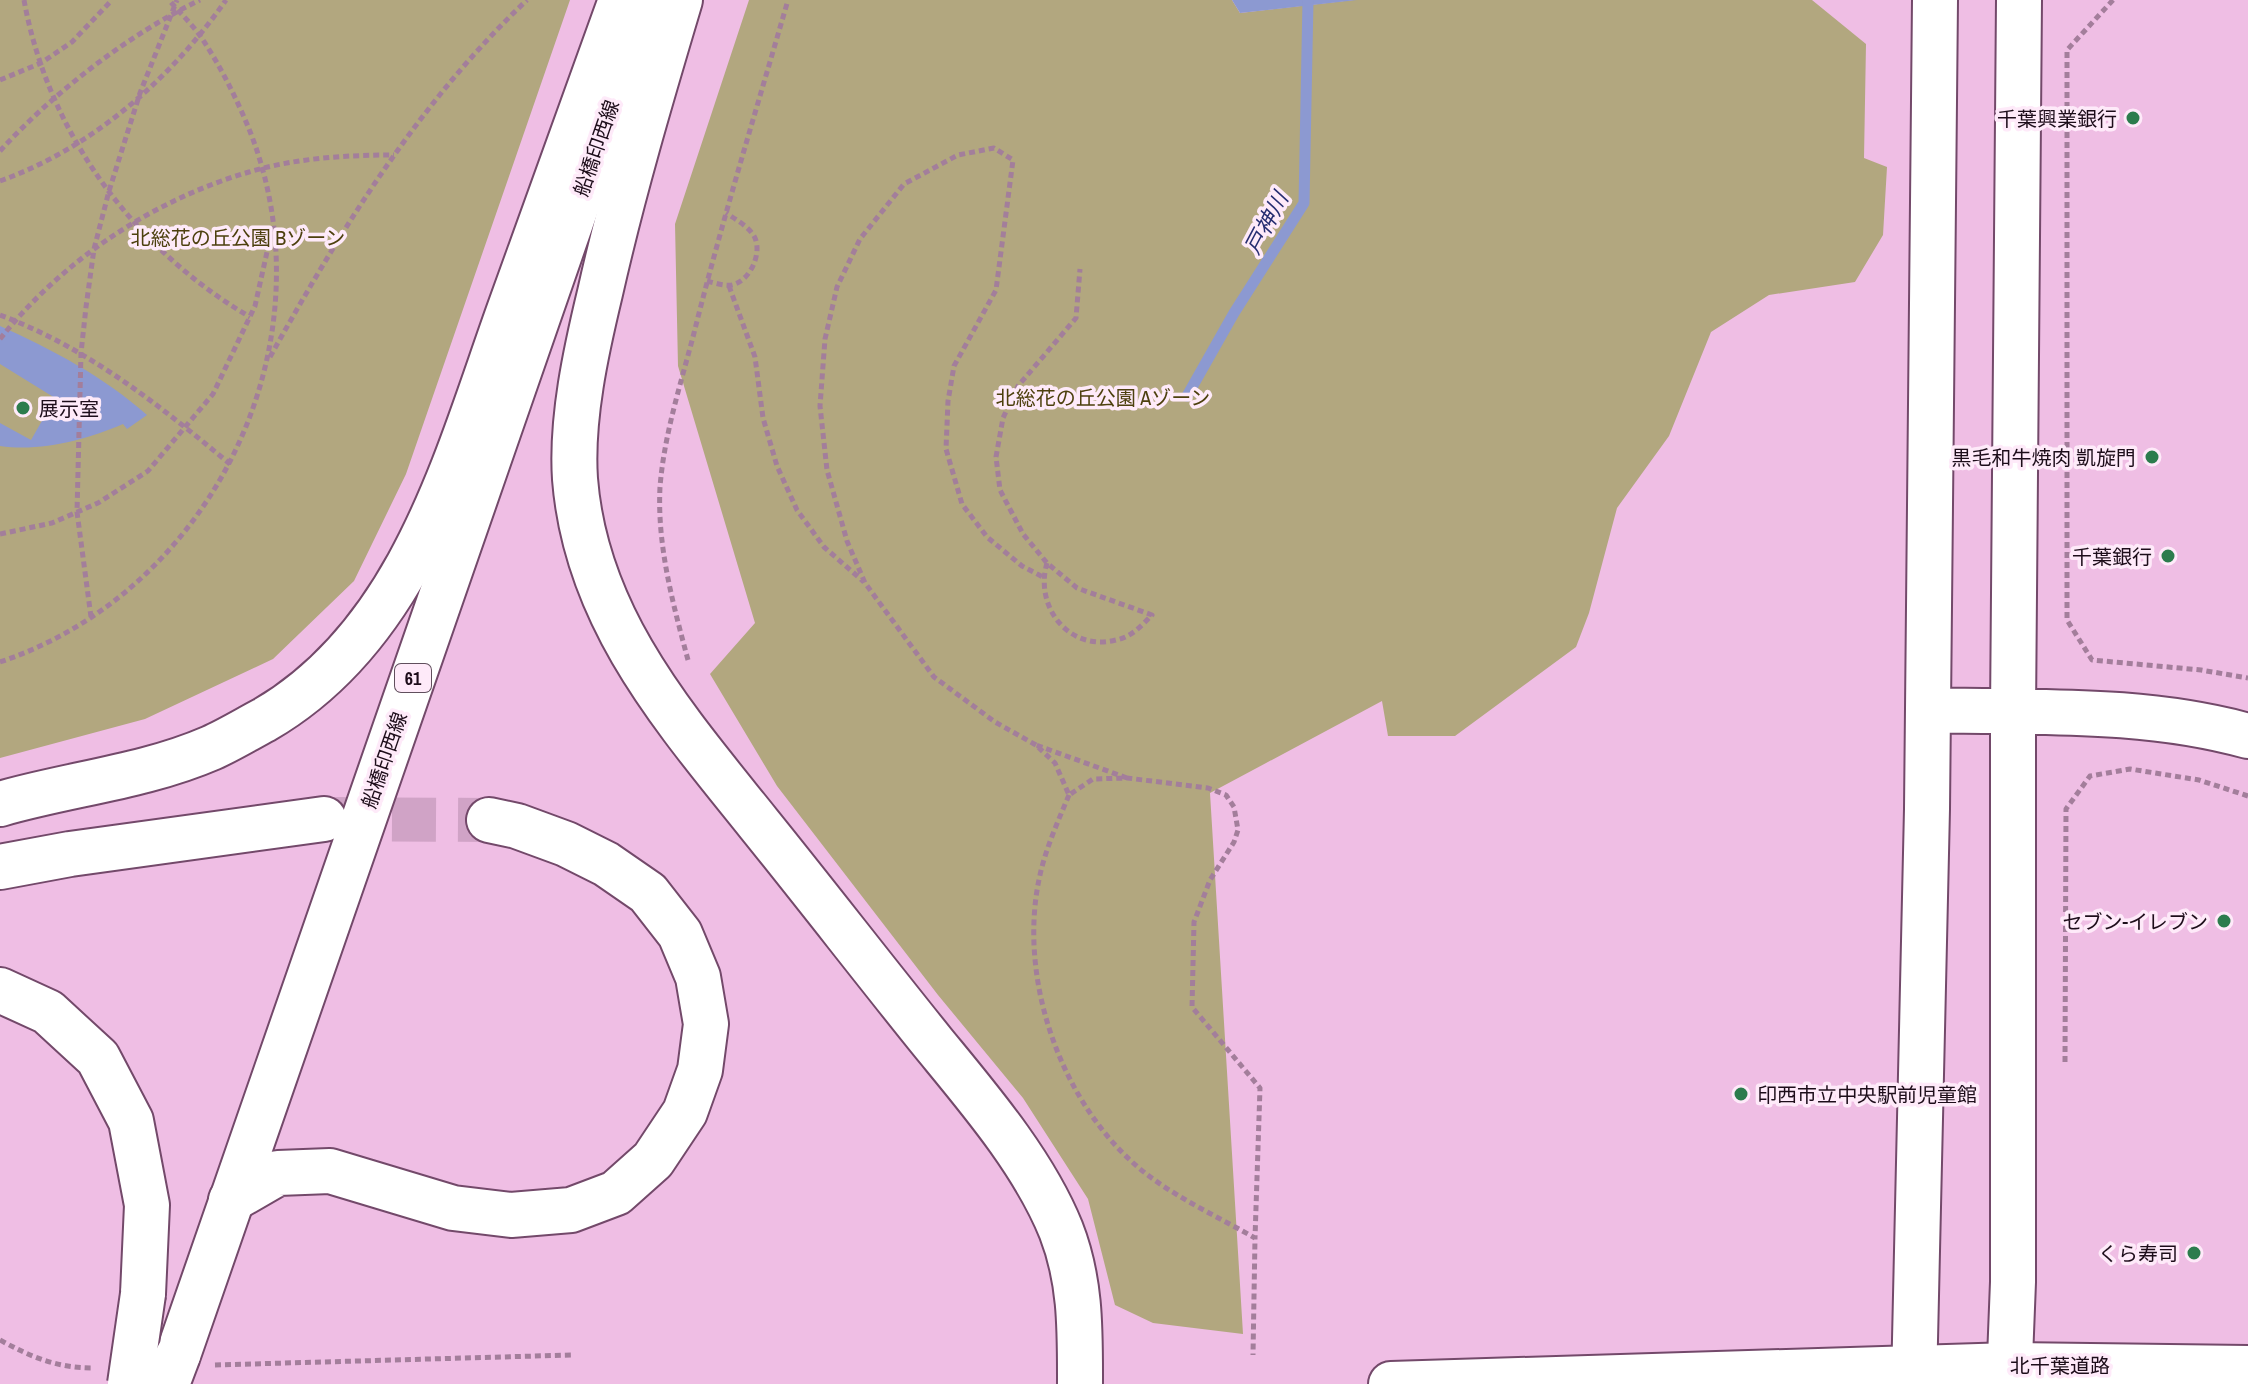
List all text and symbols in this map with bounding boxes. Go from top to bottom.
street label: 船橋印西線 [567,96,625,200]
place label: 千葉興業銀行 [1997,105,2117,132]
marker: 千葉興業銀行 [2124,109,2142,127]
water label: 戸神川 [1237,185,1296,259]
park label: 北総花の丘公園 Bゾーン [131,224,345,251]
park label: 北総花の丘公園 Aゾーン [996,384,1210,411]
place label: 展示室 [39,395,99,422]
marker: 展示室 [14,399,32,417]
place label: 黒毛和牛焼肉 凱旋門 [1951,444,2136,471]
marker: 黒毛和牛焼肉 凱旋門 [2143,448,2161,466]
place label: 千葉銀行 [2072,543,2152,570]
marker: 千葉銀行 [2159,547,2177,565]
road number: 61 [395,664,431,692]
street label: 船橋印西線 [355,708,413,812]
place label: セブン-イレブン [2063,908,2208,935]
marker: セブン-イレブン [2215,912,2233,930]
place label: 印西市立中央駅前児童館 [1757,1081,1977,1108]
marker: 印西市立中央駅前児童館 [1732,1085,1750,1103]
place label: くら寿司 [2098,1240,2178,1267]
marker: くら寿司 [2185,1244,2203,1262]
street label: 北千葉道路 [2010,1352,2110,1379]

